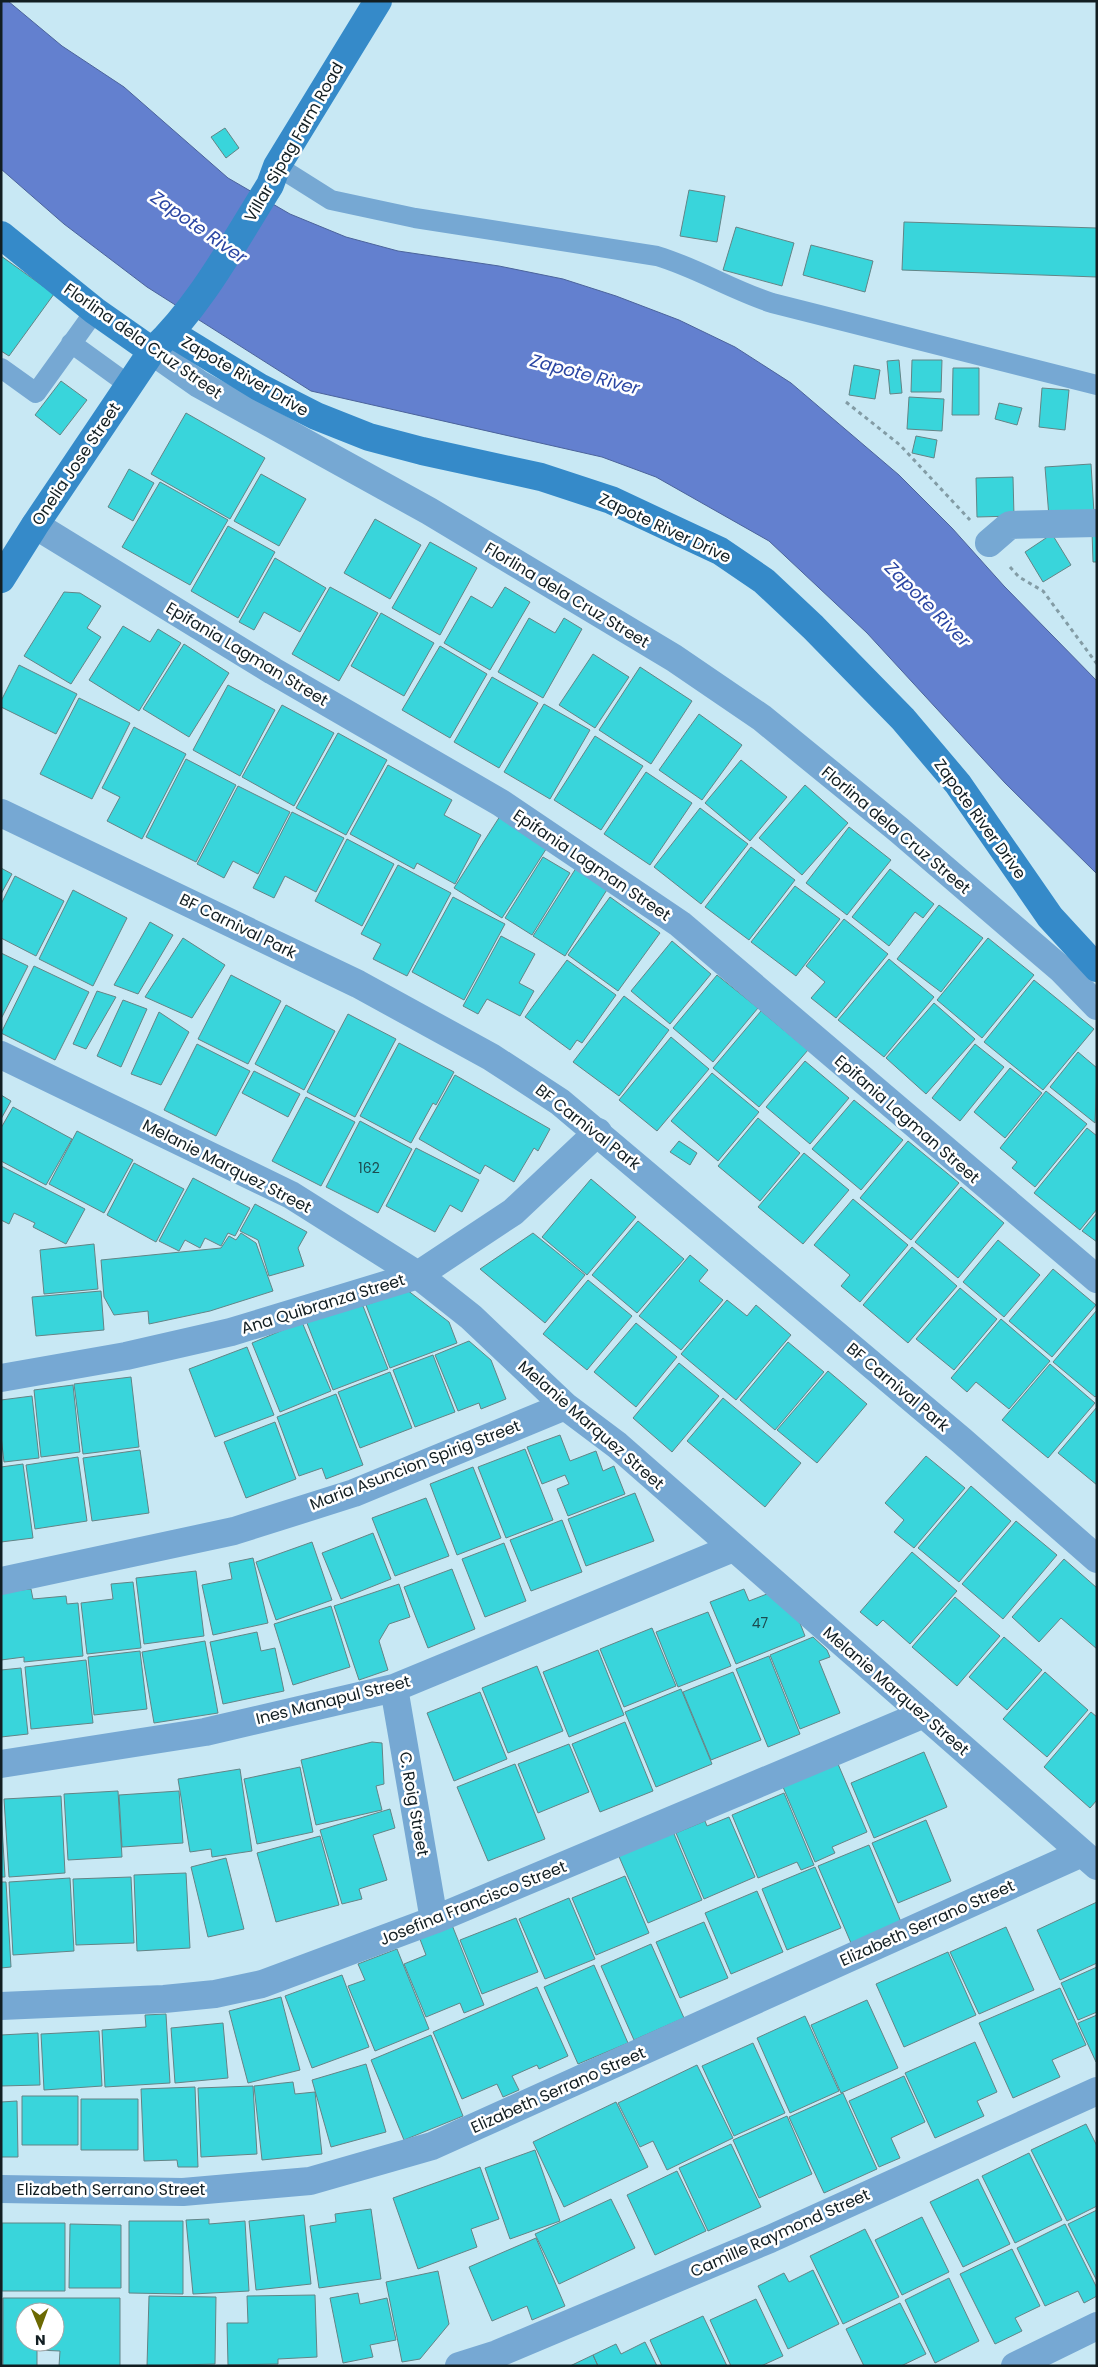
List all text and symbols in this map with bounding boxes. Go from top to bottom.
street label: Villar Sipag Farm Road [239,58,349,226]
water label: Zapote River [145,184,253,270]
street label: Florlina dela Cruz Street [59,278,227,404]
street label: Zapote River Drive [177,330,313,422]
water label: Zapote River [527,347,644,401]
street label: Onelia Jose Street [26,398,126,530]
street label: Zapote River Drive [595,487,735,569]
street label: Florlina dela Cruz Street [480,537,654,653]
water label: Zapote River [879,555,977,653]
street label: Epifania Lagman Street [162,596,333,712]
street label: Zapote River Drive [929,754,1032,884]
street label: Florlina dela Cruz Street [817,761,976,899]
street label: Epifania Lagman Street [509,804,675,926]
street label: BF Carnival Park [176,888,301,965]
street label: Epifania Lagman Street [829,1049,985,1189]
street label: BF Carnival Park [531,1079,646,1176]
street label: Melanie Marquez Street [139,1113,316,1219]
house number: 162 [358,1158,380,1178]
street label: Ana Quibranza Street [238,1268,408,1340]
street label: BF Carnival Park [842,1337,955,1437]
street label: Melanie Marquez Street [513,1355,669,1495]
street label: Maria Asuncion Spirig Street [307,1414,524,1516]
house number: 47 [752,1613,769,1633]
street label: Melanie Marquez Street [818,1621,974,1761]
street label: Ines Manapul Street [253,1670,413,1730]
street label: C. Roig Street [393,1750,435,1858]
street label: Josefina Francisco Street [376,1855,570,1951]
street label: Elizabeth Serrano Street [836,1874,1018,1972]
street label: Elizabeth Serrano Street [467,2041,649,2139]
street label: Elizabeth Serrano Street [17,2178,206,2201]
street label: Camille Raymond Street [687,2183,873,2283]
north arrow [15,2302,65,2352]
text: N [35,2330,46,2350]

